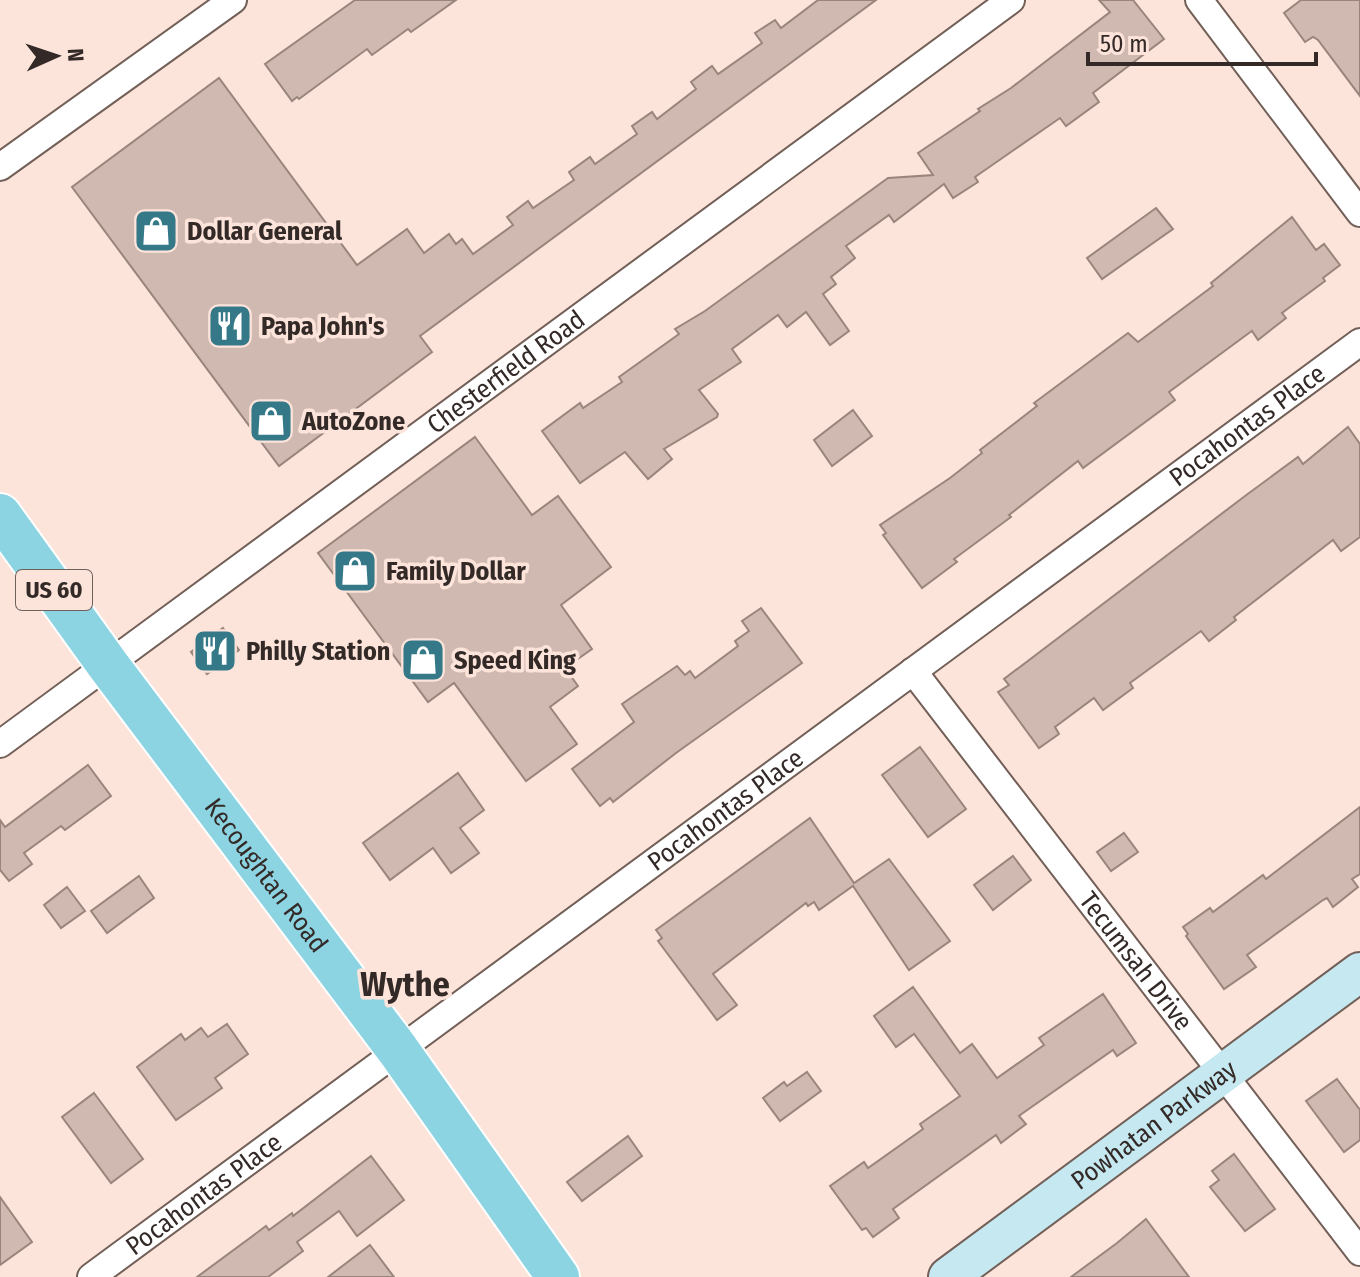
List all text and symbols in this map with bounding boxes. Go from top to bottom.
north arrow [16,16,96,96]
scale bar [1088,16,1316,66]
text: 50 m [1100,30,1148,58]
text: N [62,48,89,62]
shop icon: Dollar General [132,207,180,255]
place label: Dollar General [187,216,343,247]
restaurant icon: Papa John's [206,302,254,350]
street label: Chesterfield Road [421,304,591,440]
place label: Papa John's [261,311,384,342]
street label: Pocahontas Place [1163,358,1331,493]
shop icon: AutoZone [247,397,295,445]
place label: AutoZone [301,406,405,437]
shop icon: Family Dollar [331,547,379,595]
place label: Family Dollar [386,556,526,587]
road number: US 60 [16,570,92,610]
restaurant icon: Philly Station [191,627,239,675]
place label: Philly Station [246,636,390,667]
shop icon: Speed King [399,636,447,684]
place label: Speed King [454,645,576,676]
street label: Pocahontas Place [641,742,809,877]
street label: Kecoughtan Road [198,792,334,958]
street label: Tecumsah Drive [1073,886,1199,1037]
district label: Wythe [360,964,450,1005]
street label: Powhatan Parkway [1065,1053,1243,1196]
street label: Pocahontas Place [120,1126,288,1262]

